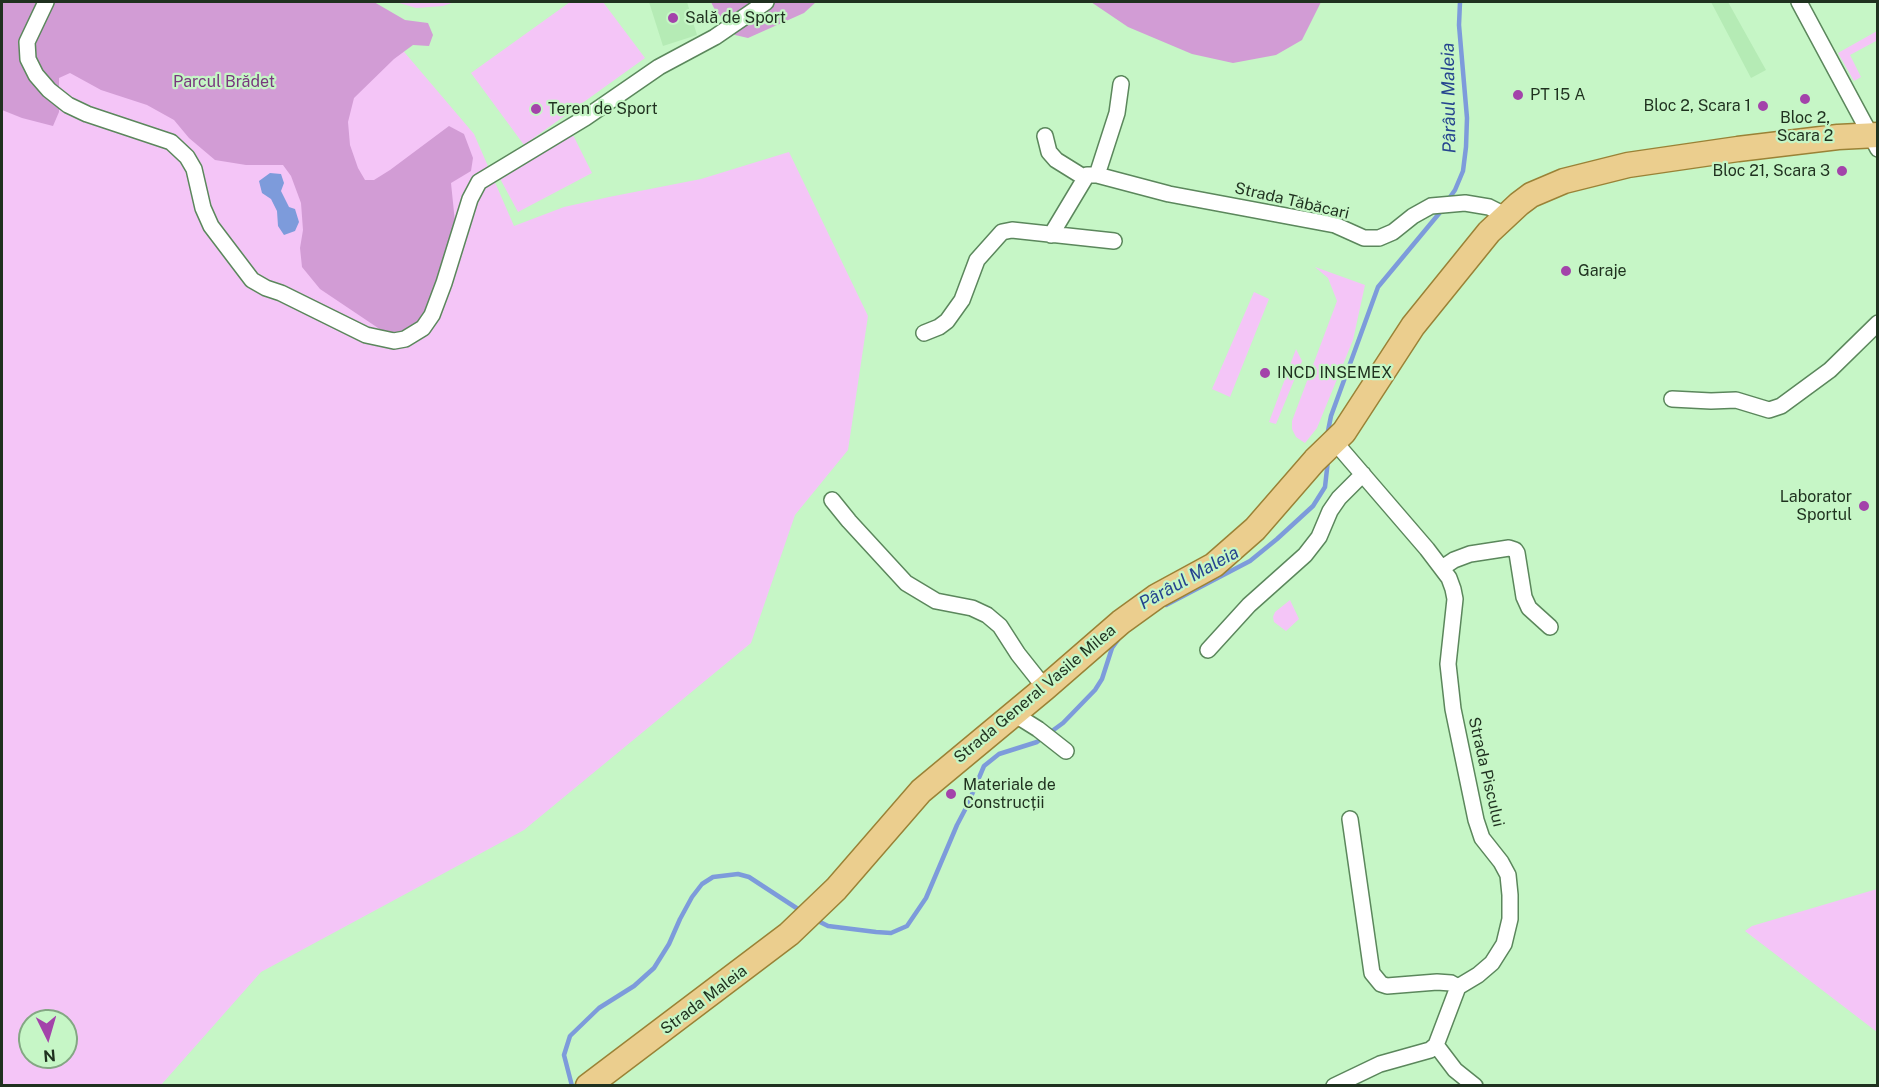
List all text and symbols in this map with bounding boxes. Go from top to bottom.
place label: Sală de Sport [685,8,786,28]
marker: Sală de Sport [666,11,680,25]
water label: Pârâul Maleia [1437,43,1461,153]
park label: Parcul Brădet [173,72,275,92]
place label: PT 15 A [1530,85,1586,105]
marker: PT 15 A [1511,88,1525,102]
marker: Bloc 2, Scara 2 [1798,92,1812,106]
place label: Bloc 2, Scara 1 [1644,96,1751,116]
place label: Teren de Sport [548,99,658,119]
marker: Bloc 2, Scara 1 [1756,99,1770,113]
marker: Teren de Sport [529,102,543,116]
place label: Bloc 2, Scara 2 [1777,108,1833,146]
place label: Bloc 21, Scara 3 [1712,161,1830,181]
marker: Bloc 21, Scara 3 [1835,164,1849,178]
street label: Strada Tăbăcari [1233,178,1351,224]
place label: Garaje [1578,261,1627,281]
marker: Garaje [1559,264,1573,278]
place label: INCD INSEMEX [1277,363,1392,383]
marker: INCD INSEMEX [1258,366,1272,380]
place label: Laborator Sportul [1780,487,1852,525]
marker: Laborator Sportul [1857,499,1871,513]
water label: Pârâul Maleia [1135,542,1243,614]
street label: Strada General Vasile Milea [950,621,1120,767]
street label: Strada Piscului [1464,715,1508,829]
place label: Materiale de Construcții [963,775,1056,813]
marker: Materiale de Construcții [944,787,958,801]
street label: Strada Maleia [657,961,751,1039]
north arrow [18,1009,78,1069]
text: N [42,1045,57,1065]

